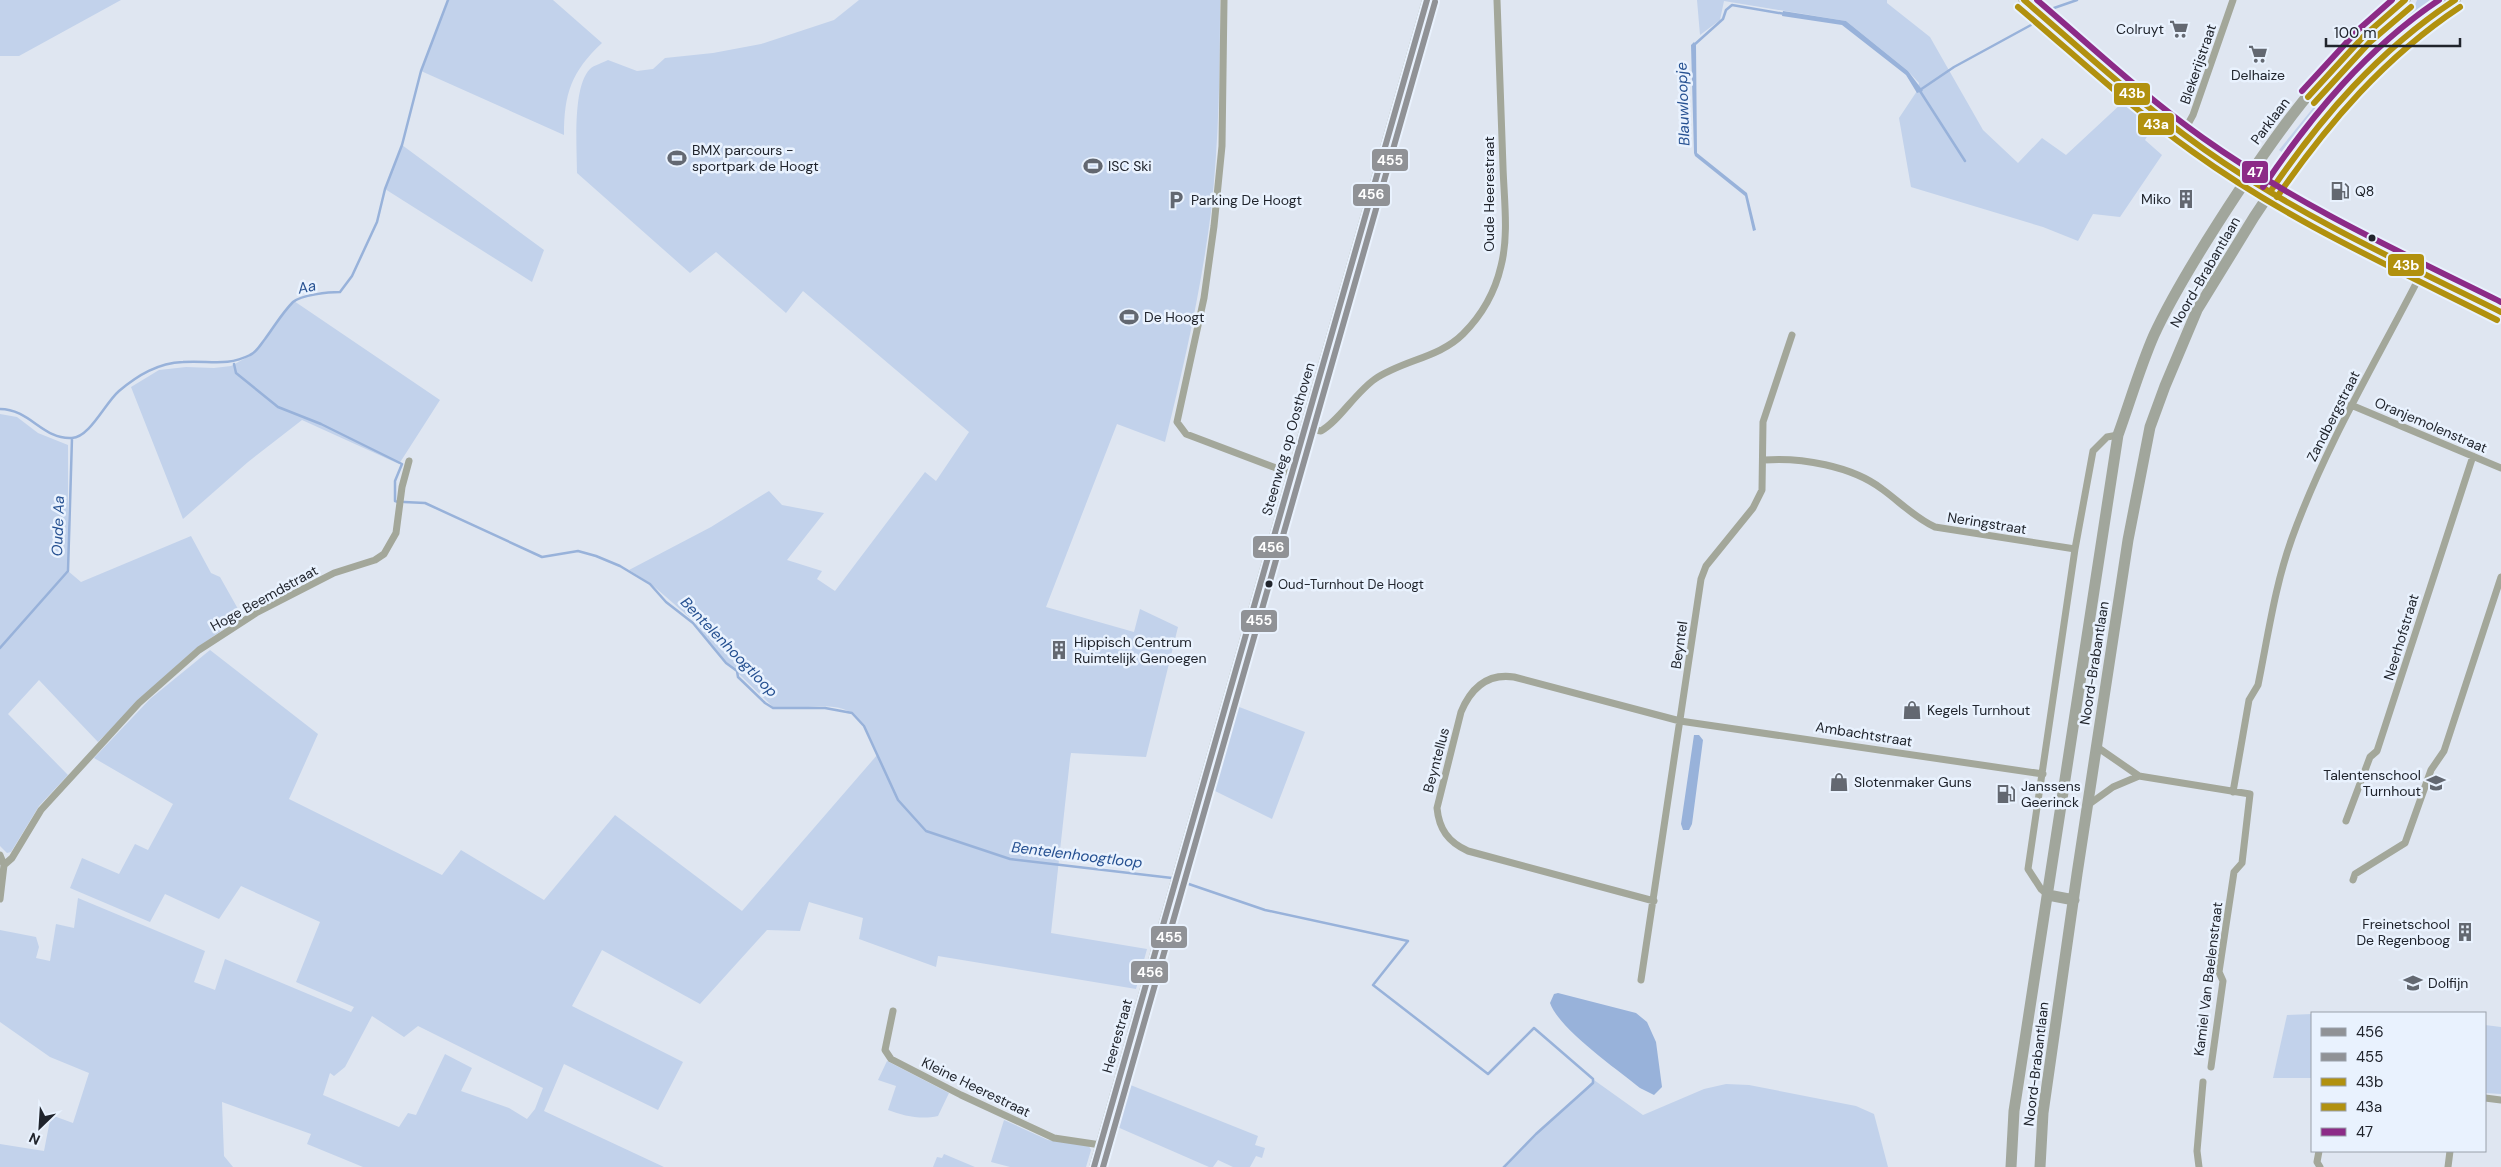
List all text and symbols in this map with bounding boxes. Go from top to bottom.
scale bar [2326,15,2460,47]
supermarket icon: Colruyt [2168,18,2190,40]
place label: Colruyt [2116,20,2164,38]
street label: Blekerijstraat [2176,21,2220,107]
text: 100 m [2334,23,2377,43]
supermarket icon: Delhaize [2247,43,2269,65]
water label: Blauwloopje [1672,61,1694,146]
place label: Delhaize [2231,66,2285,84]
line badge: 43b [2113,82,2151,106]
text: 43b [2119,84,2145,102]
street label: Parklaan [2247,94,2293,148]
line badge: 43a [2137,112,2175,136]
text: 43a [2143,115,2169,133]
street label: Oude Heerestraat [1480,136,1498,252]
place label: BMX parcours - sportpark de Hoogt [692,141,819,175]
sports icon: BMX parcours - sportpark de Hoogt [666,147,688,169]
line badge: 455 [1371,148,1409,172]
text: 455 [1377,151,1403,169]
sports icon: ISC Ski [1082,155,1104,177]
place label: ISC Ski [1108,157,1152,175]
line badge: 47 [2241,160,2269,184]
text: 47 [2247,163,2264,181]
fuel station icon: Q8 [2329,180,2351,202]
place label: Q8 [2355,182,2374,200]
line badge: 456 [1352,183,1391,207]
text: 456 [1358,185,1384,203]
building icon: Miko [2175,188,2197,210]
parking icon: Parking De Hoogt [1165,189,1187,211]
place label: Miko [2141,190,2171,208]
place label: Parking De Hoogt [1191,191,1302,209]
street label: Noord-Brabantlaan [2166,213,2244,331]
unlabelled marker [2367,233,2377,243]
line badge: 43b [2387,253,2425,277]
text: 43b [2393,256,2419,274]
water label: Aa [295,275,318,299]
sports icon: De Hoogt [1118,306,1140,328]
place label: De Hoogt [1144,308,1204,326]
street label: Steenweg op Oosthoven [1258,360,1318,518]
street label: Zandbergstraat [2302,368,2364,464]
street label: Oranjemolenstraat [2372,393,2490,457]
water label: Oude Aa [47,495,69,557]
street label: Neringstraat [1946,508,2028,538]
line badge: 456 [1252,535,1290,559]
text: 456 [1258,538,1284,556]
street label: Hoge Beemdstraat [207,561,321,635]
place label: Oud-Turnhout De Hoogt [1278,576,1424,593]
marker: Oud-Turnhout De Hoogt [1264,579,1274,589]
street label: Neerhofstraat [2379,592,2423,682]
water label: Bentelenhoogtloop [676,593,782,701]
street label: Noord-Brabantlaan [2075,600,2113,726]
line badge: 455 [1240,609,1278,633]
text: 455 [1246,611,1272,629]
street label: Beyntel [1667,620,1691,670]
place label: Hippisch Centrum Ruimtelijk Genoegen [1074,633,1206,667]
building icon: Hippisch Centrum Ruimtelijk Genoegen [1048,639,1070,661]
shop icon: Kegels Turnhout [1901,699,1923,721]
place label: Kegels Turnhout [1927,701,2030,719]
street label: Ambachtstraat [1814,717,1914,751]
street label: Beyntellus [1419,726,1453,794]
place label: Talentenschool Turnhout [2323,766,2421,800]
shop icon: Slotenmaker Guns [1828,771,1850,793]
school or university icon: Talentenschool Turnhout [2425,772,2447,794]
place label: Slotenmaker Guns [1854,773,1972,791]
place label: Janssens Geerinck [2021,777,2081,811]
fuel station icon: Janssens Geerinck [1995,783,2017,805]
water label: Bentelenhoogtloop [1010,837,1144,873]
street label: Kamiel Van Baelenstraat [2190,901,2226,1057]
place label: Freinetschool De Regenboog [2356,915,2450,949]
building icon: Freinetschool De Regenboog [2454,921,2476,943]
line badge: 455 [1150,925,1188,949]
text: 455 [1156,928,1182,946]
line badge: 456 [1130,960,1169,984]
text: 456 [1137,963,1163,981]
school or university icon: Dolfijn [2402,972,2424,994]
place label: Dolfijn [2428,974,2468,992]
street label: Heerestraat [1098,997,1136,1075]
street label: Noord-Brabantlaan [2019,1001,2053,1127]
legend [2311,1012,2486,1152]
text: 456 [2356,1022,2384,1042]
text: 455 [2356,1047,2383,1067]
street label: Kleine Heerestraat [919,1053,1033,1121]
text: 43b [2356,1072,2383,1092]
text: 43a [2356,1097,2382,1117]
north arrow [15,1102,65,1152]
text: 47 [2356,1122,2373,1142]
text: N [26,1128,43,1149]

